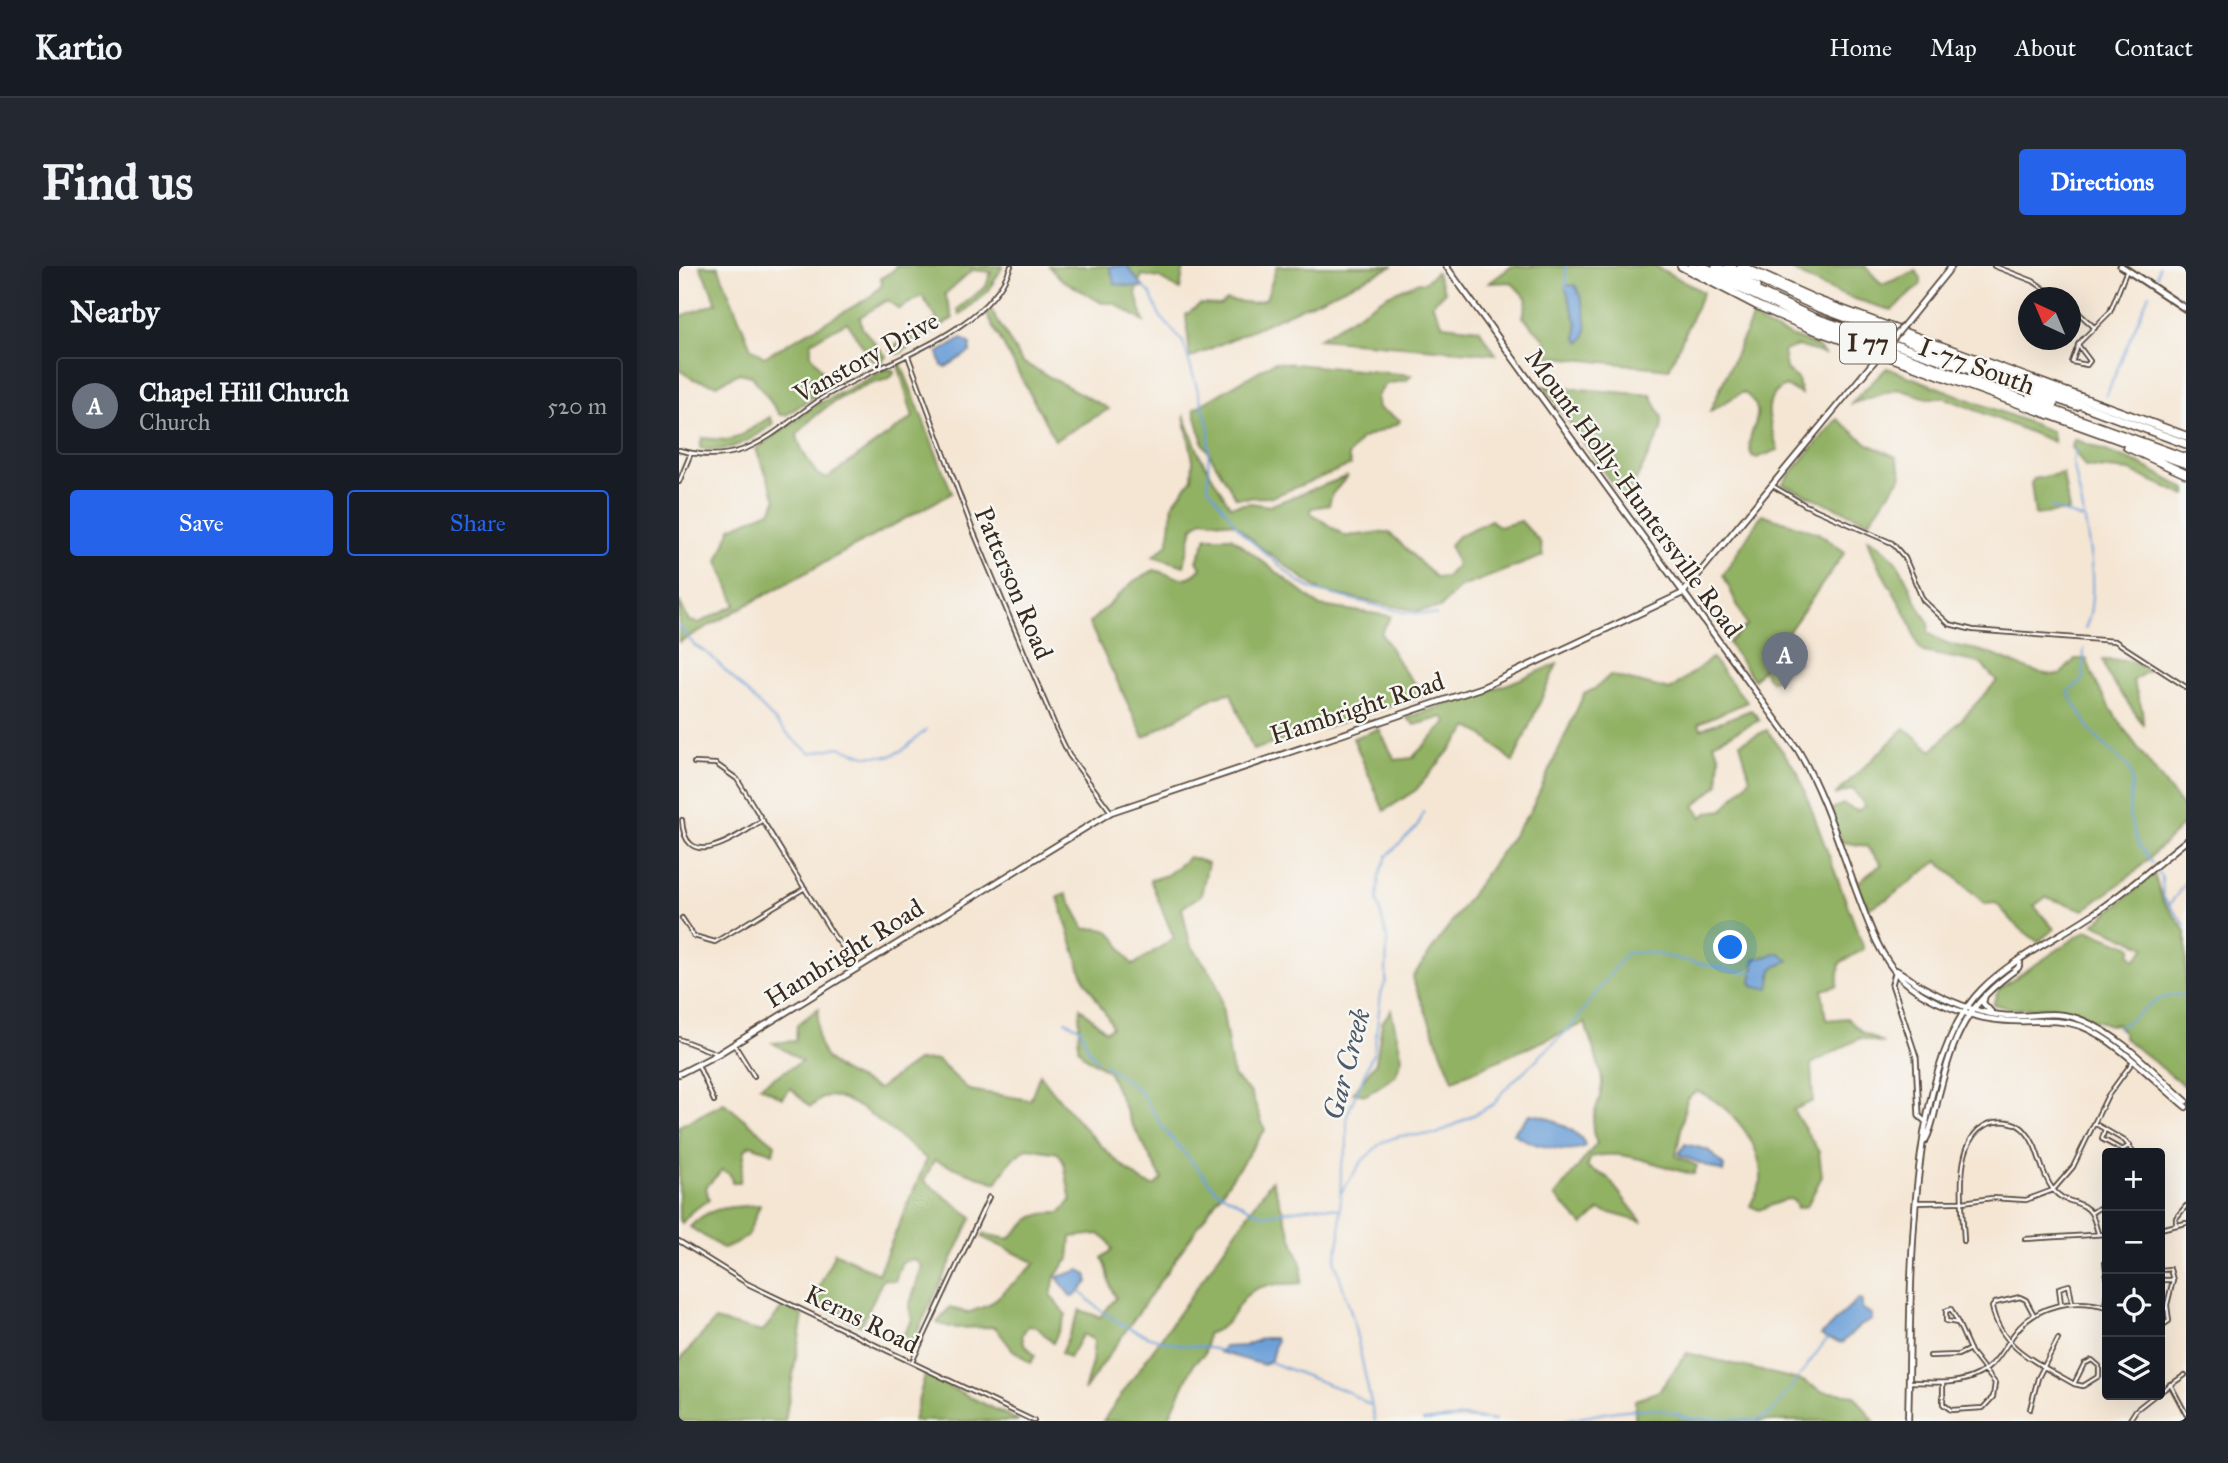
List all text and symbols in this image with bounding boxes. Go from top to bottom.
text: Kartio [35,28,122,68]
text: Home [1829,33,1892,63]
text: Map [1930,33,1977,63]
text: About [2015,33,2076,63]
text: Contact [2114,33,2193,63]
button: Directions [2019,149,2186,215]
text: Find us [42,153,193,212]
north arrow [2018,287,2081,350]
text: Nearby [70,294,160,330]
street label: Vanstory Drive [787,304,944,410]
road number: I 77 [1840,322,1896,364]
street label: I-77 South [1915,330,2040,402]
street label: Mount Holly-Huntersville Road [1518,342,1750,644]
text: Chapel Hill Church [139,376,349,408]
text: A [87,392,103,420]
text: 520 m [547,392,607,420]
text: Church [139,408,211,436]
button: Save [70,490,333,556]
button: Share [347,490,609,556]
street label: Patterson Road [968,502,1060,664]
pin: A [1762,632,1808,690]
street label: Hambright Road [1266,665,1448,751]
street label: Hambright Road [759,891,929,1015]
your location [1713,930,1747,964]
water label: Gar Creek [1315,1004,1378,1124]
map controls [2102,1148,2165,1400]
button: + [2102,1148,2165,1211]
button: − [2102,1211,2165,1274]
button: locate [2102,1274,2165,1337]
street label: Kerns Road [800,1278,924,1360]
button: layers [2102,1337,2165,1400]

